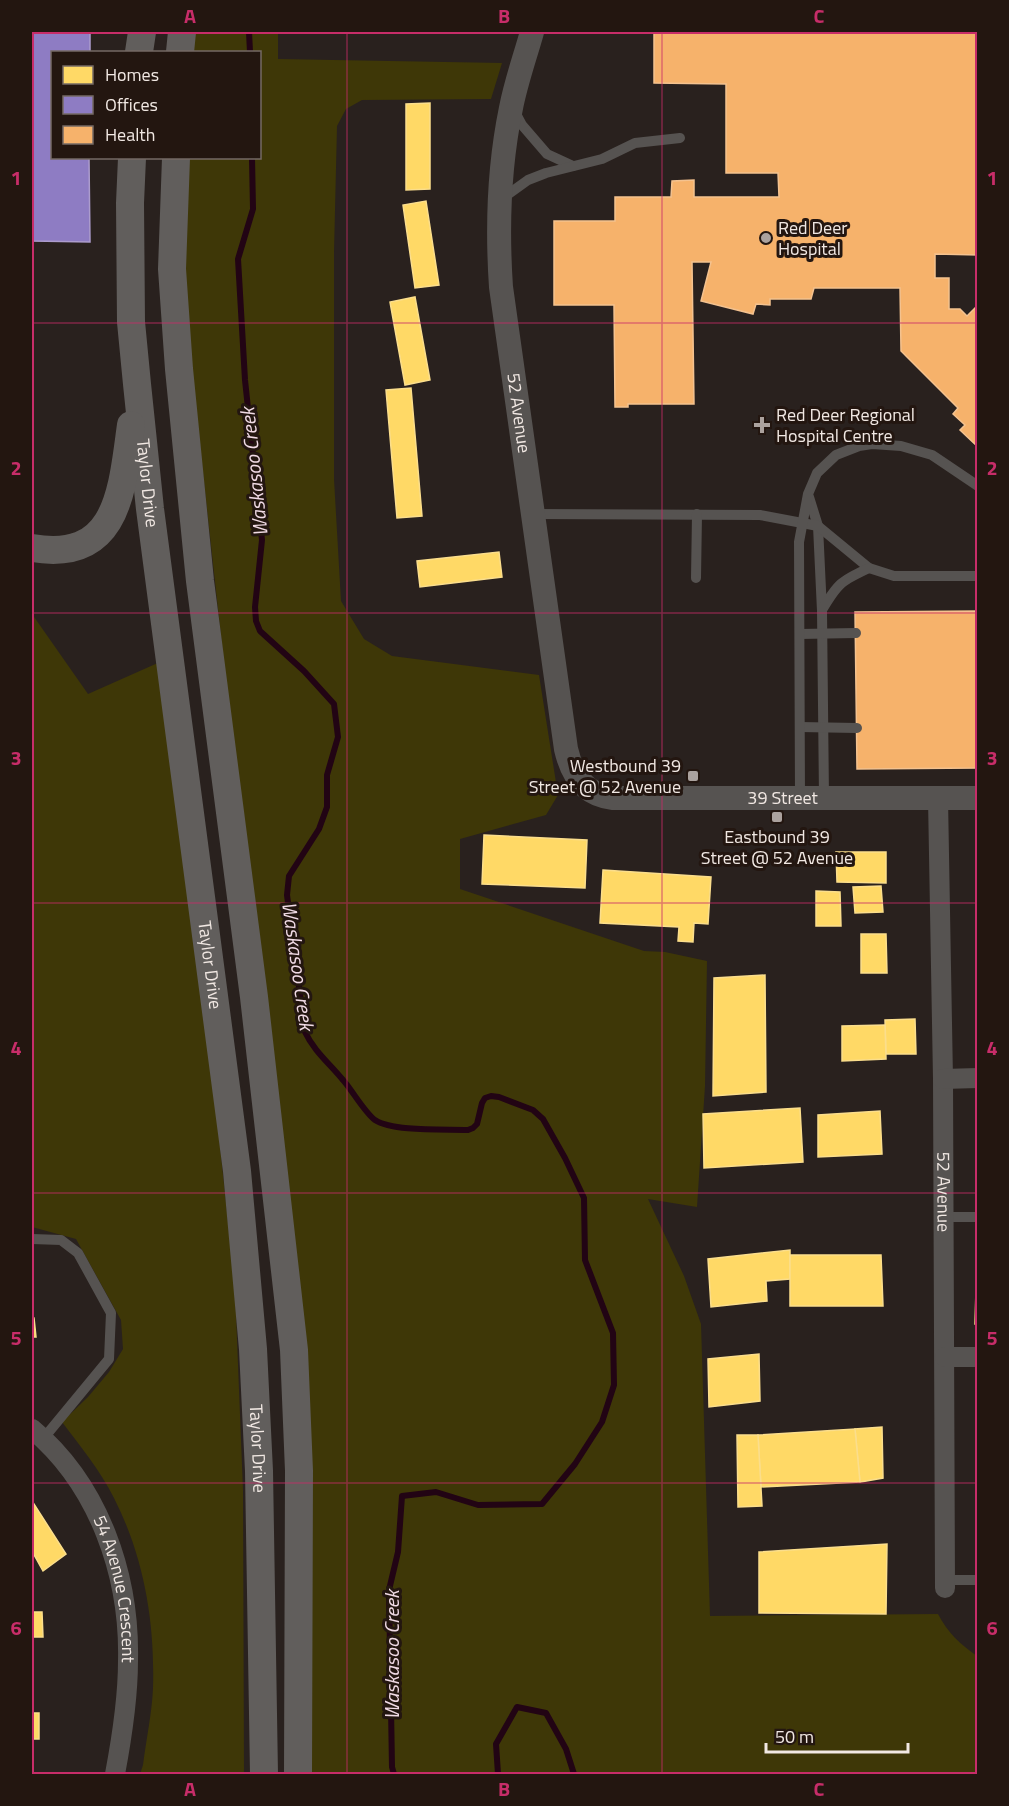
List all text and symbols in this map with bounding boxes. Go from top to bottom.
text: A [184,0,196,31]
text: B [498,0,510,31]
text: C [814,0,825,31]
legend [51,51,261,159]
text: Homes [105,61,159,88]
text: Offices [105,91,158,118]
text: Health [105,121,155,148]
text: 1 [10,162,22,193]
text: 1 [986,162,998,193]
place label: Red Deer Hospital [778,214,848,262]
marker: Red Deer Hospital [759,231,773,245]
street label: 52 Avenue [500,371,538,455]
place label: Red Deer Regional Hospital Centre [776,401,915,449]
water label: Waskasoo Creek [231,404,276,538]
marker: Red Deer Regional Hospital Centre [753,416,771,434]
street label: Taylor Drive [130,438,166,529]
text: 2 [10,452,22,483]
text: 2 [986,452,998,483]
text: 3 [10,742,22,773]
text: 3 [986,742,998,773]
place label: Westbound 39 Street @ 52 Avenue [529,752,681,800]
marker: Westbound 39 Street @ 52 Avenue [686,769,700,783]
street label: 39 Street [747,784,819,811]
marker: Eastbound 39 Street @ 52 Avenue [770,810,784,824]
place label: Eastbound 39 Street @ 52 Avenue [701,823,853,871]
water label: Waskasoo Creek [274,900,323,1034]
street label: Taylor Drive [191,919,230,1011]
text: 4 [10,1032,22,1063]
text: 4 [986,1032,998,1063]
street label: 52 Avenue [930,1152,958,1232]
text: 5 [10,1322,22,1353]
text: 5 [986,1322,998,1353]
street label: Taylor Drive [243,1403,273,1493]
street label: 54 Avenue Crescent [87,1511,142,1664]
water label: Waskasoo Creek [376,1588,407,1720]
text: 6 [10,1612,22,1643]
text: 6 [986,1612,998,1643]
scale bar [766,1716,908,1754]
text: 50 m [775,1723,814,1750]
text: A [184,1773,196,1804]
text: B [498,1773,510,1804]
text: C [814,1773,825,1804]

